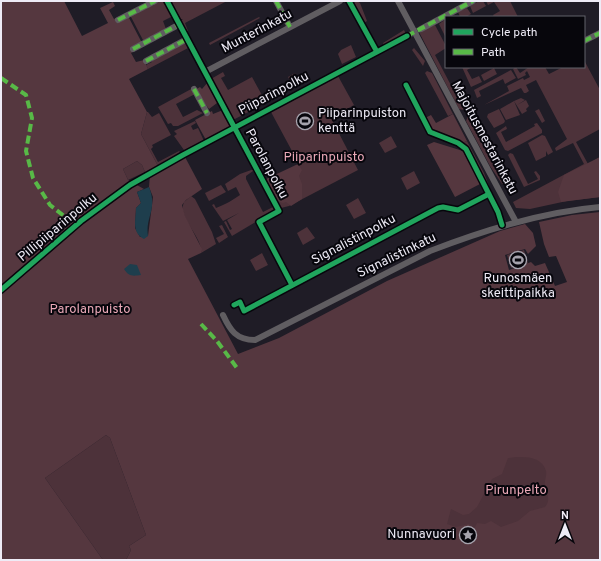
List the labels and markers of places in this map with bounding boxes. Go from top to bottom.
place label: Piiparinpuiston kenttä [318,106,406,137]
sports icon: Piiparinpuiston kenttä [295,111,315,131]
sports icon: Runosmäen skeittipaikka [508,250,528,270]
place label: Runosmäen skeittipaikka [481,271,555,302]
place icon: Nunnavuori [458,525,478,545]
place label: Nunnavuori [387,527,455,543]

